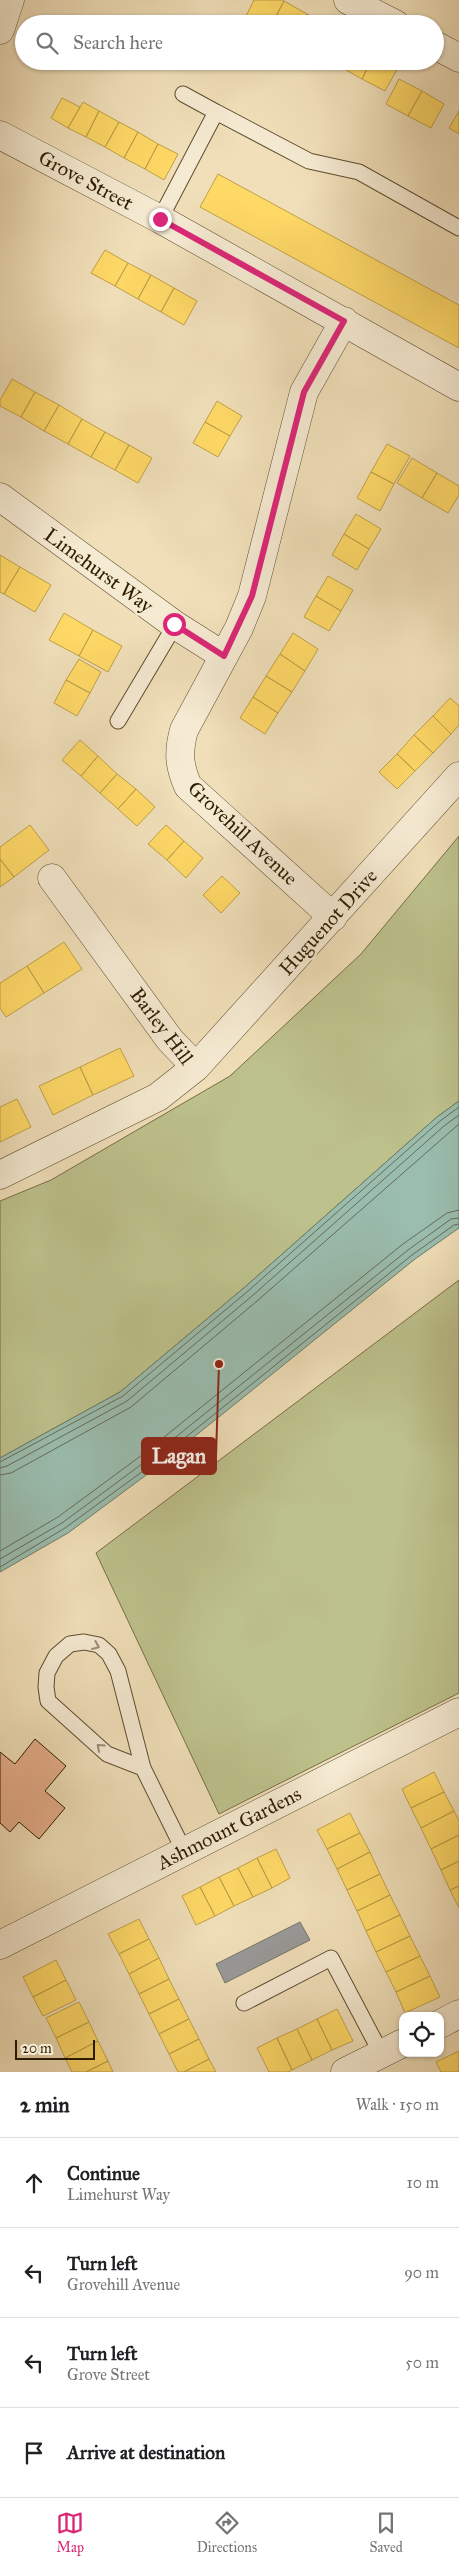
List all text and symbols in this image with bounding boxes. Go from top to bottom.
search box [15,15,444,70]
icon: search [33,29,61,57]
text: Search here [73,31,163,54]
street label: Grove Street [35,145,137,215]
route end [149,208,172,231]
street label: Limehurst Way [40,522,159,618]
route start [163,613,186,636]
street label: Grovehill Avenue [183,776,303,890]
street label: Huguenot Drive [274,864,383,981]
street label: Barley Hill [125,983,199,1070]
callout: Lagan [142,1438,216,1474]
text: Lagan [152,1443,207,1469]
one-way arrow [91,1640,100,1650]
one-way arrow [96,1744,105,1753]
street label: Ashmount Gardens [152,1781,305,1875]
map controls [399,2012,444,2057]
button: locate [399,2012,444,2057]
scale bar [15,2037,95,2060]
text: 20 m [22,2040,52,2057]
text: 2 min [20,2092,70,2118]
text: Walk · 150 m [356,2095,439,2114]
text: Continue [67,2162,140,2185]
icon: ahead [20,2169,48,2197]
text: 10 m [407,2173,439,2192]
text: Limehurst Way [67,2185,170,2204]
text: Turn left [67,2252,137,2275]
icon: left [20,2259,48,2287]
text: 90 m [404,2263,439,2282]
text: Grovehill Avenue [67,2275,180,2294]
text: Turn left [67,2342,137,2365]
icon: left [20,2349,48,2377]
text: 50 m [405,2353,439,2372]
text: Grove Street [67,2365,150,2384]
icon: arrive [20,2439,48,2467]
text: Arrive at destination [67,2441,225,2464]
tab: Map [56,2509,84,2556]
tab: Directions [197,2509,257,2556]
tab: Saved [370,2509,403,2556]

